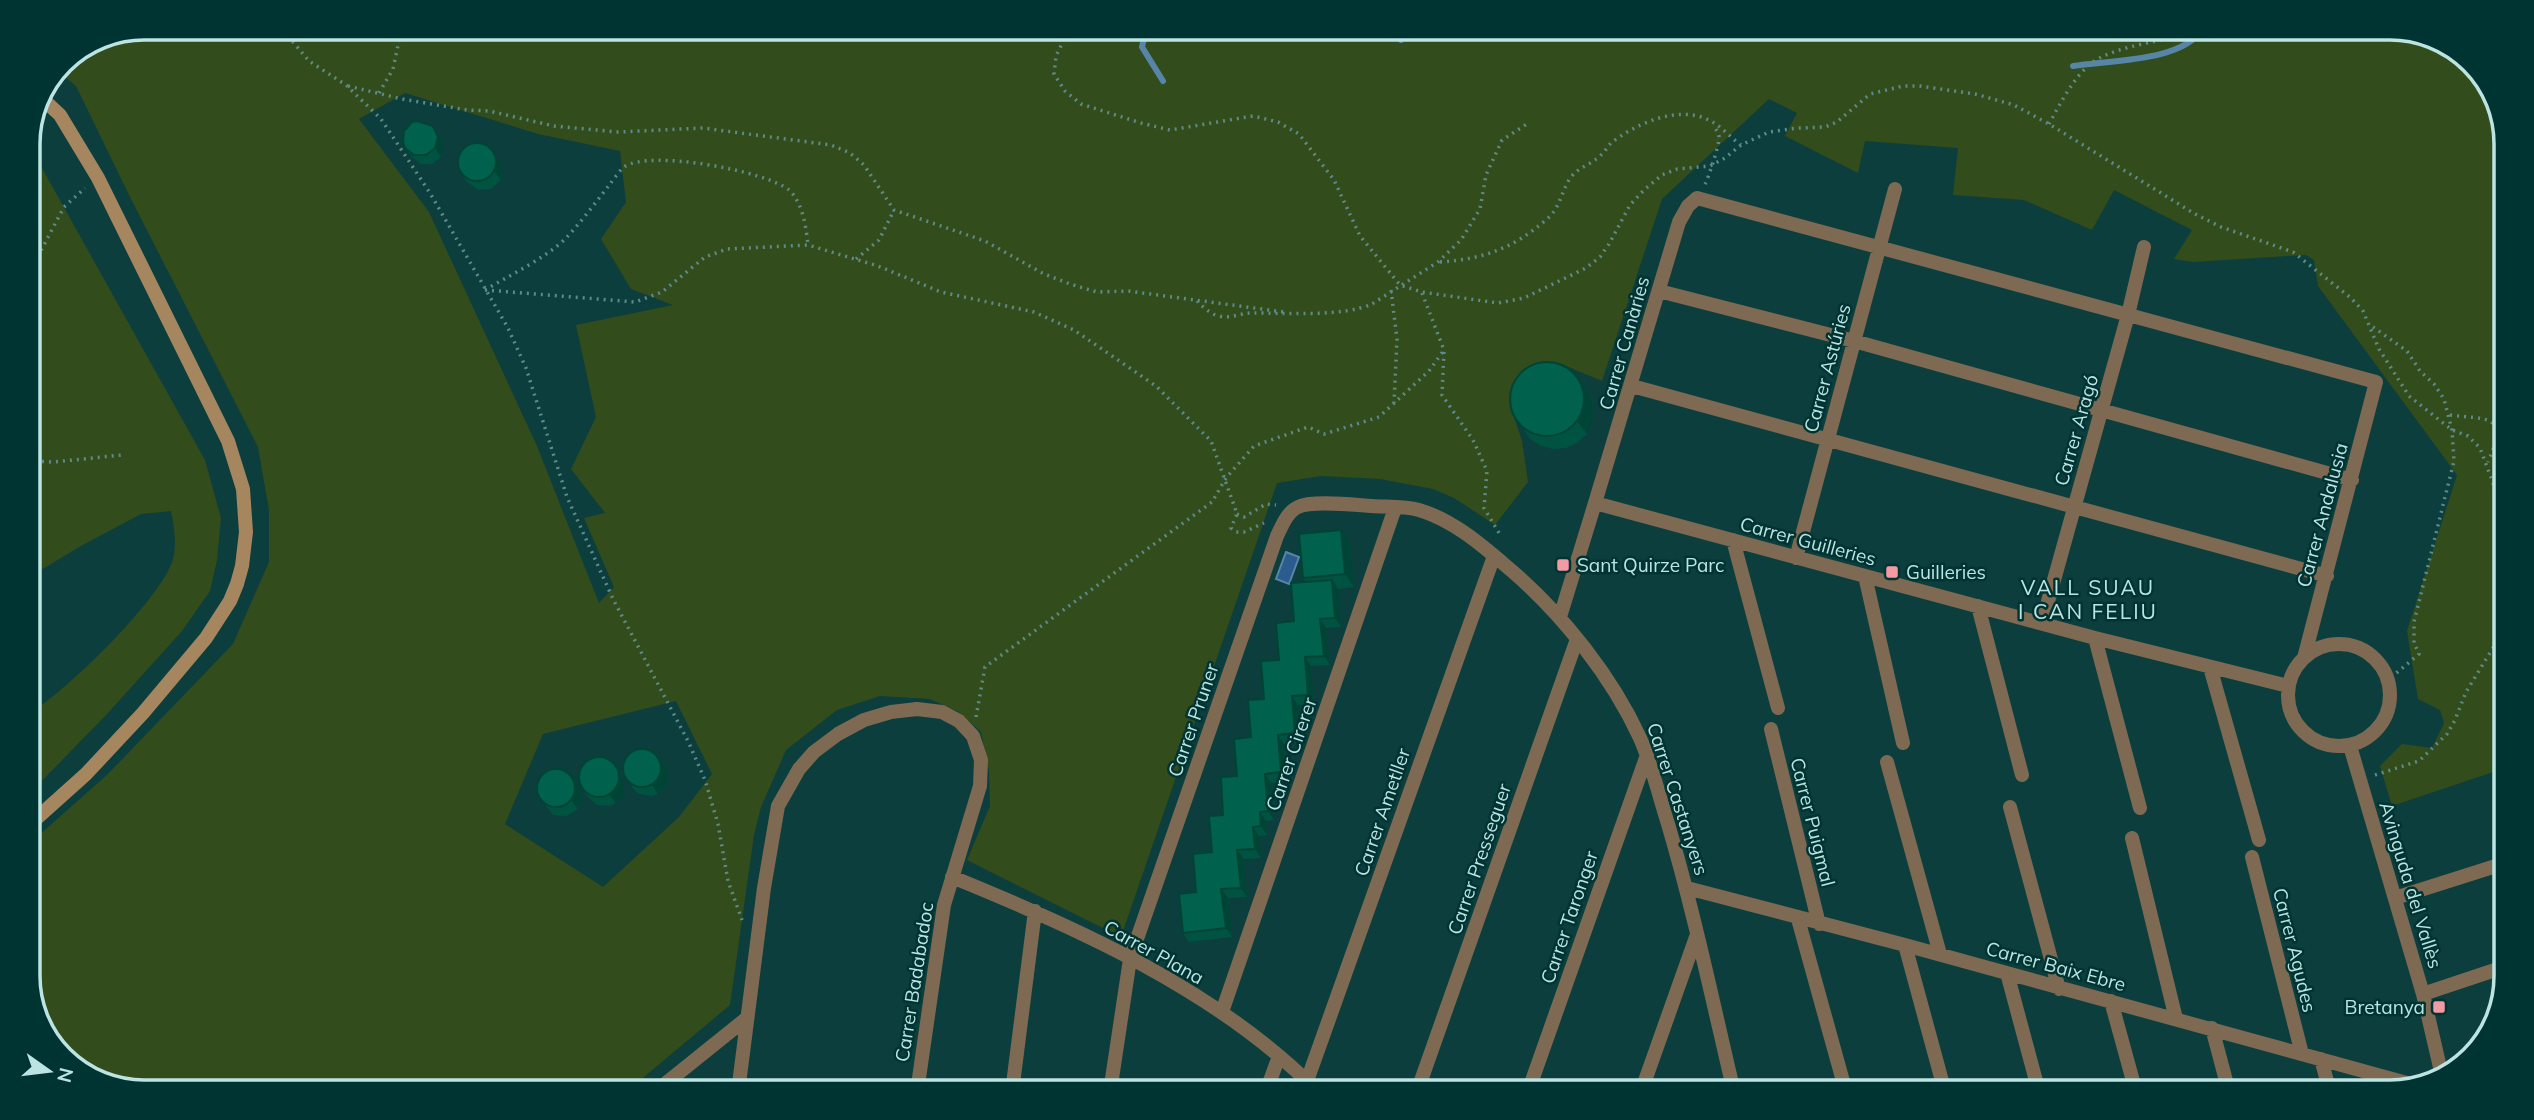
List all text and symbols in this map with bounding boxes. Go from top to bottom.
street label: Carrer Canàries [1593,273,1655,413]
street label: Carrer Astúries [1798,301,1856,435]
street label: Carrer Aragó [2049,372,2103,488]
street label: Carrer Andalusia [2291,440,2353,590]
street label: Carrer Guilleries [1737,511,1879,571]
place label: Sant Quirze Parc [1577,553,1725,577]
marker: Sant Quirze Parc [1555,557,1571,573]
place label: Guilleries [1906,560,1986,584]
marker: Guilleries [1884,564,1900,580]
district label: VALL SUAU I CAN FELIU [2018,574,2158,624]
street label: Carrer Pruner [1162,660,1224,780]
street label: Carrer Cirerer [1260,694,1322,814]
street label: Carrer Castanyers [1642,720,1714,878]
street label: Carrer Ametller [1349,745,1415,879]
street label: Carrer Puigmal [1785,755,1841,889]
street label: Carrer Presseguer [1442,780,1516,938]
street label: Avinguda del Vallès [2374,799,2448,971]
street label: Carrer Taronger [1535,847,1603,987]
street label: Carrer Agudes [2268,885,2322,1015]
street label: Carrer Badabadoc [890,900,938,1064]
street label: Carrer Plana [1100,915,1208,989]
street label: Carrer Baix Ebre [1984,936,2128,996]
place label: Bretanya [2345,995,2425,1019]
marker: Bretanya [2431,999,2447,1015]
north arrow [14,1036,84,1106]
text: N [52,1065,79,1085]

